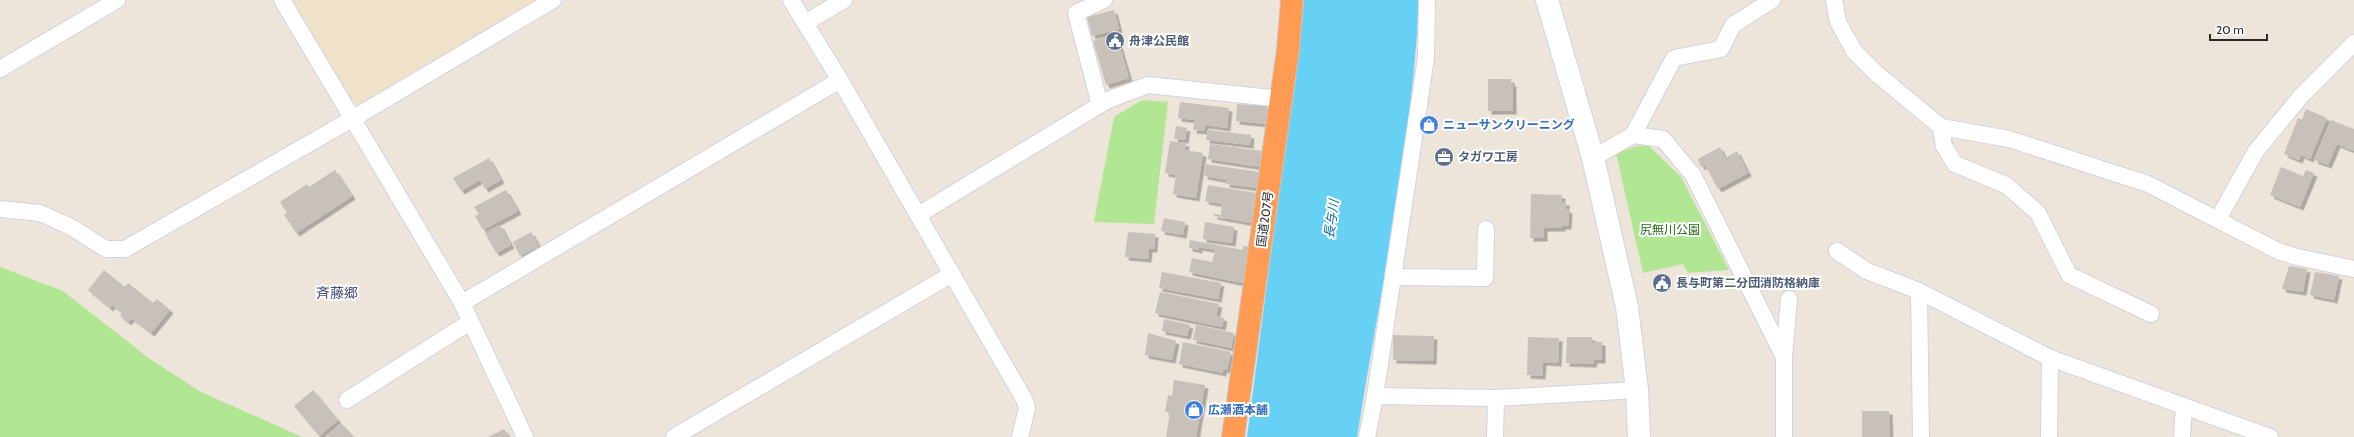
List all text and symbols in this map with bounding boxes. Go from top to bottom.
scale bar [2210,16,2267,42]
text: 20 m [2216,22,2244,37]
public building icon: 舟津公民館 [1104,30,1126,52]
place label: 舟津公民館 [1129,33,1189,48]
shop icon: ニューサンクリーニング [1418,114,1440,136]
place label: ニューサンクリーニング [1443,117,1575,132]
office icon: タガワ工房 [1433,146,1455,168]
place label: タガワ工房 [1458,149,1518,164]
street label: 国道207号 [1253,190,1276,248]
water label: 長与川 [1320,197,1342,239]
park label: 尻無川公園 [1640,222,1700,237]
public building icon: 長与町第二分団消防格納庫 [1651,272,1673,294]
place label: 長与町第二分団消防格納庫 [1676,275,1820,290]
district label: 斉藤郷 [316,284,358,302]
shop icon: 広瀬酒本舗 [1183,399,1205,421]
place label: 広瀬酒本舗 [1208,402,1268,417]

